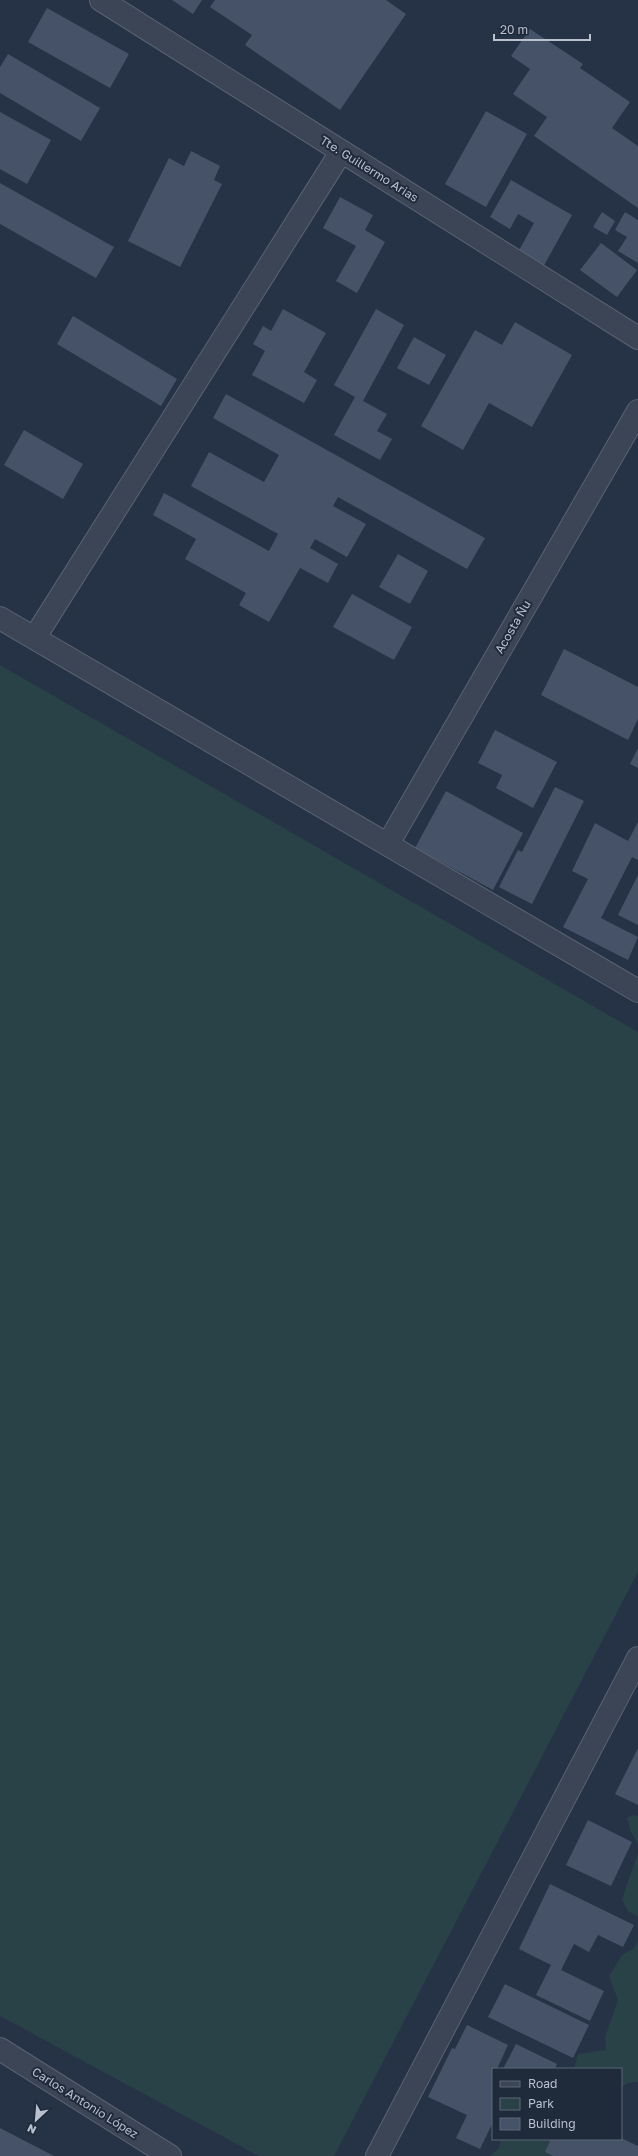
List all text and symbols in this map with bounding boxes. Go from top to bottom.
scale bar [494,16,590,42]
text: 20 m [500,22,528,37]
street label: Tte. Guillermo Arias [317,132,421,205]
street label: Acosta Ñu [491,597,534,656]
street label: Carlos Antonio López [29,2064,141,2141]
legend [492,2068,622,2140]
text: Road [528,2076,557,2091]
text: Park [528,2096,554,2111]
north arrow [16,2100,56,2140]
text: Building [528,2116,576,2131]
text: N [25,2122,38,2137]

